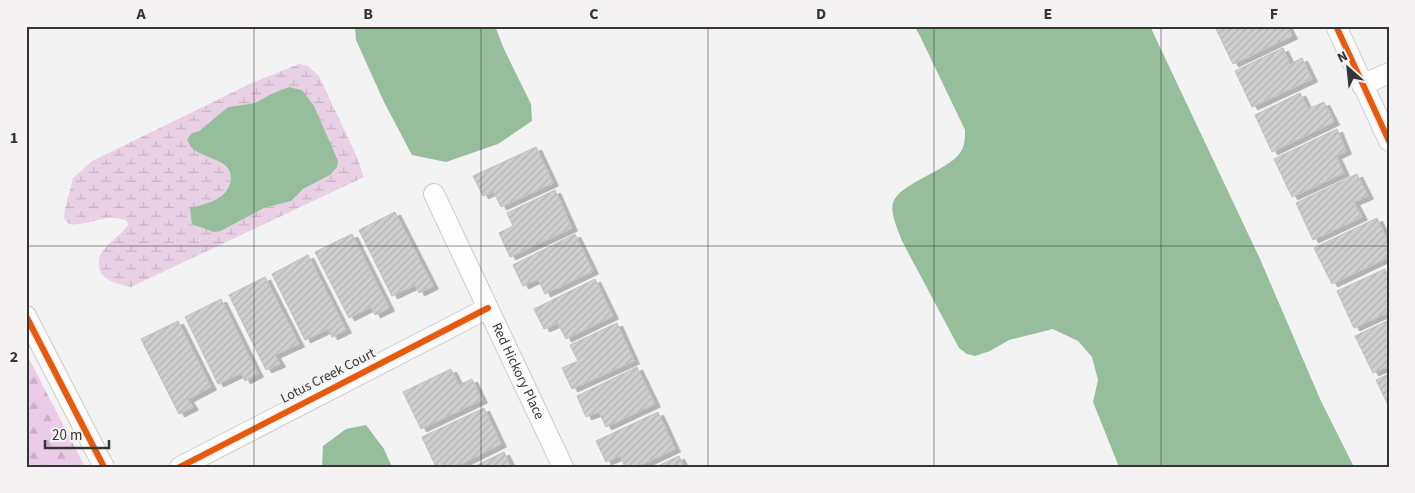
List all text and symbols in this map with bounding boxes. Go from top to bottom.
text: A [135,3,146,25]
text: B [363,3,373,25]
text: C [589,3,599,25]
text: D [816,3,826,25]
text: E [1044,3,1052,25]
text: F [1270,3,1278,25]
north arrow [1322,42,1372,92]
text: N [1334,46,1351,68]
text: 1 [10,127,18,149]
street label: Red Hickory Place [486,320,549,423]
street label: Lotus Creek Court [277,343,379,409]
text: 2 [10,346,18,368]
scale bar [45,418,109,450]
text: 20 m [52,425,82,446]

